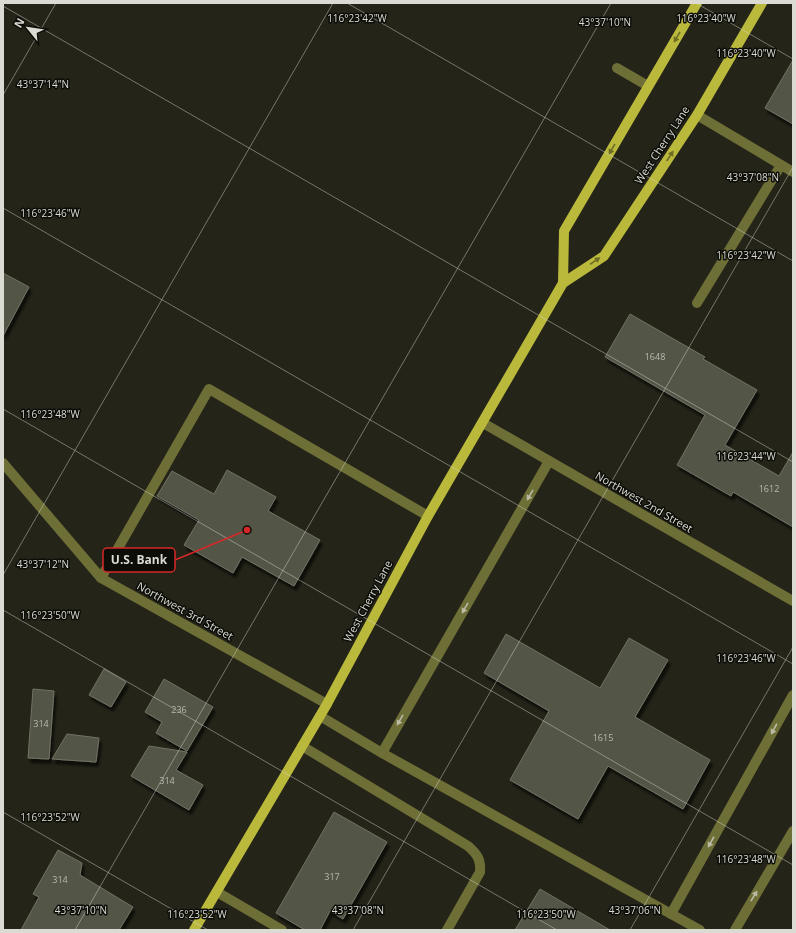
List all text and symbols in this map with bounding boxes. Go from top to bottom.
north arrow [8,8,48,48]
text: 116°23'42"W [327,11,388,25]
text: 116°23'40"W [676,11,737,25]
text: N [10,15,28,30]
text: 43°37'10"N [579,15,631,29]
one-way arrow [674,31,681,43]
text: 116°23'40"W [716,46,777,60]
text: 43°37'14"N [17,77,69,91]
street label: West Cherry Lane [631,103,692,187]
one-way arrow [608,144,616,154]
one-way arrow [666,151,674,161]
text: 43°37'08"N [727,170,779,184]
text: 116°23'46"W [20,206,81,220]
text: 116°23'42"W [716,248,777,262]
one-way arrow [590,258,601,265]
house number: 1648 [645,350,665,363]
text: 116°23'48"W [20,407,81,421]
text: 116°23'44"W [716,449,777,463]
street label: Northwest 2nd Street [593,468,696,536]
house number: 1612 [759,482,779,495]
one-way arrow [526,489,533,501]
callout: U.S. Bank [103,548,175,572]
text: U.S. Bank [111,551,168,568]
text: 43°37'12"N [17,557,69,571]
street label: West Cherry Lane [340,557,395,644]
street label: Northwest 3rd Street [134,578,236,643]
one-way arrow [461,602,468,614]
text: 116°23'50"W [20,608,81,622]
text: 116°23'46"W [716,651,777,665]
house number: 236 [171,703,187,716]
one-way arrow [397,714,404,726]
house number: 314 [33,717,49,730]
one-way arrow [771,723,777,735]
house number: 1615 [593,731,613,744]
house number: 314 [159,774,175,787]
text: 116°23'52"W [20,810,81,824]
one-way arrow [707,836,714,848]
text: 116°23'48"W [716,852,777,866]
house number: 317 [324,870,340,883]
house number: 314 [52,873,68,886]
one-way arrow [751,890,758,902]
text: 43°37'10"N [55,903,107,917]
text: 43°37'08"N [332,903,384,917]
text: 43°37'06"N [609,903,661,917]
text: 116°23'52"W [167,907,228,921]
text: 116°23'50"W [516,907,577,921]

